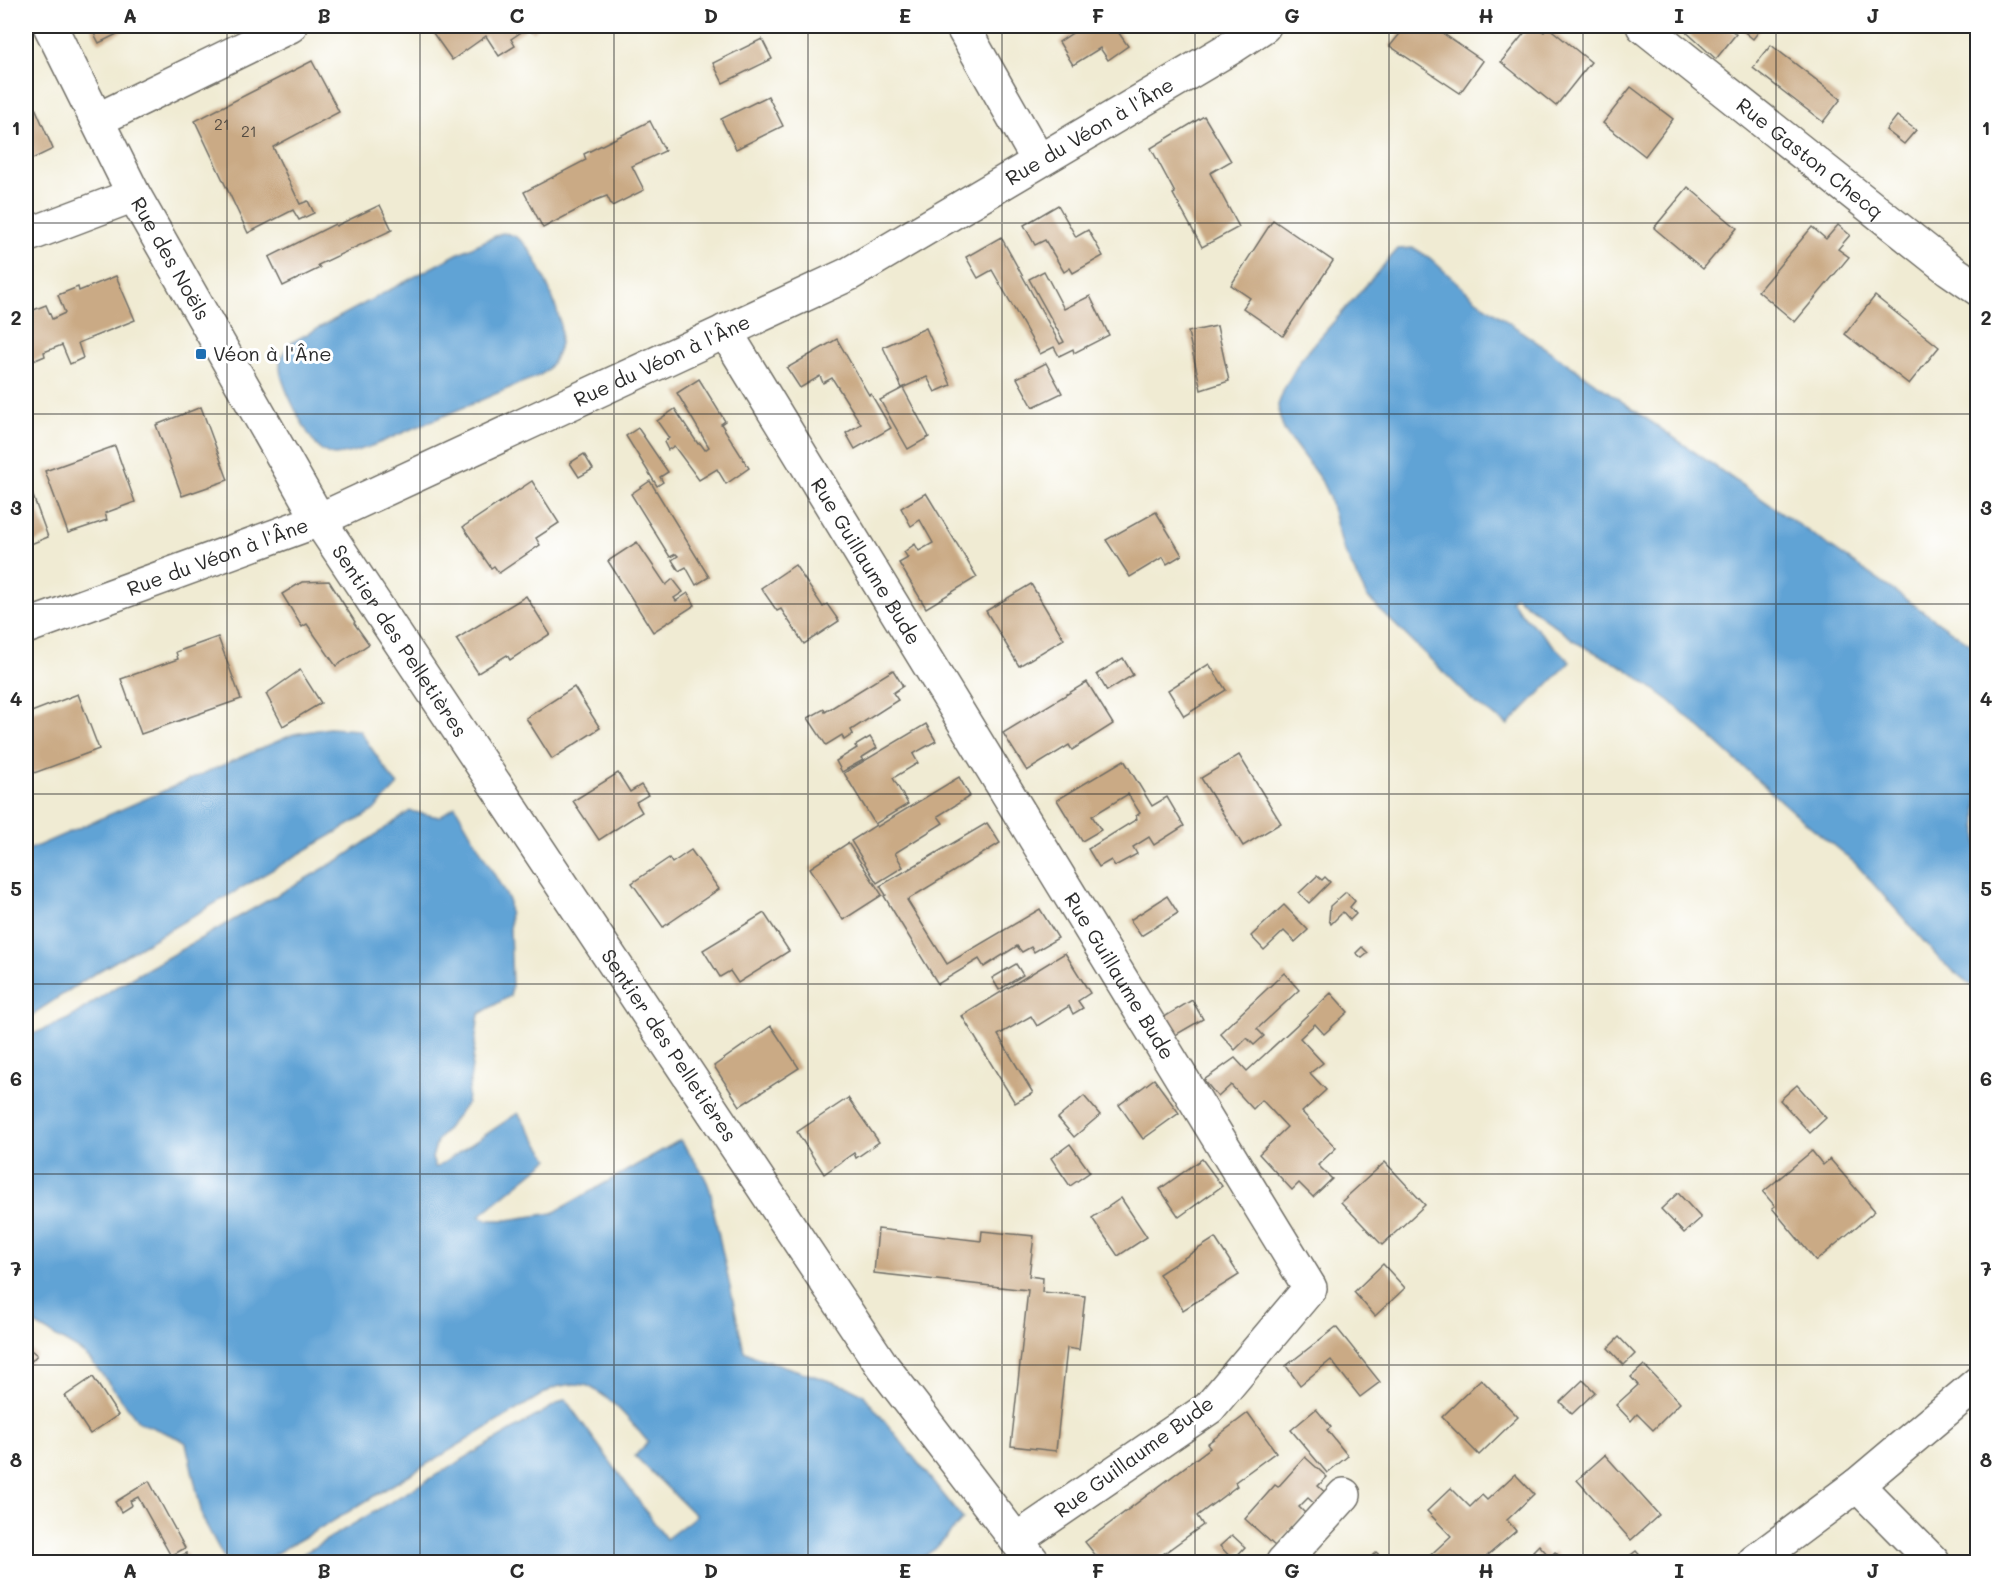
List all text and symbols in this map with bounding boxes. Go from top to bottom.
text: A [123,2,137,28]
text: B [317,2,331,28]
text: C [510,2,525,28]
text: D [704,2,718,28]
text: E [899,2,911,28]
text: F [1092,2,1105,28]
text: G [1284,2,1300,28]
text: H [1478,2,1494,28]
text: I [1674,2,1684,28]
text: J [1866,2,1880,28]
street label: Rue du Véon à l'Âne [1000,71,1178,190]
street label: Rue Gaston Checq [1732,91,1889,224]
house number: 21 [214,113,230,134]
text: 1 [12,114,20,140]
text: 1 [1982,114,1990,140]
house number: 21 [241,120,257,141]
street label: Rue des Noëls [126,192,216,324]
text: 2 [10,304,22,330]
text: 2 [1980,304,1992,330]
street label: Rue du Véon à l'Âne [569,308,754,412]
place label: Véon à l'Âne [213,340,332,366]
marker: Véon à l'Âne [194,347,208,361]
street label: Rue Guillaume Bude [806,473,928,649]
text: 3 [10,494,22,520]
text: 3 [1980,494,1992,520]
street label: Rue du Véon à l'Âne [123,511,312,601]
street label: Sentier des Pelletières [327,539,474,742]
text: 4 [10,685,23,711]
text: 4 [1980,685,1993,711]
text: 5 [10,875,22,901]
text: 5 [1980,875,1992,901]
street label: Rue Guillaume Bude [1059,887,1181,1064]
street label: Sentier des Pelletières [596,944,743,1146]
text: 6 [10,1065,22,1091]
text: 6 [1980,1065,1992,1091]
text: 7 [10,1255,22,1281]
text: 7 [1980,1255,1992,1281]
street label: Rue Guillaume Bude [1049,1390,1218,1523]
text: 8 [10,1446,22,1472]
text: 8 [1980,1446,1992,1472]
text: A [123,1557,137,1583]
text: B [317,1557,331,1583]
text: C [510,1557,525,1583]
text: D [704,1557,718,1583]
text: E [899,1557,911,1583]
text: F [1092,1557,1105,1583]
text: G [1284,1557,1300,1583]
text: H [1478,1557,1494,1583]
text: I [1674,1557,1684,1583]
text: J [1866,1557,1880,1583]

